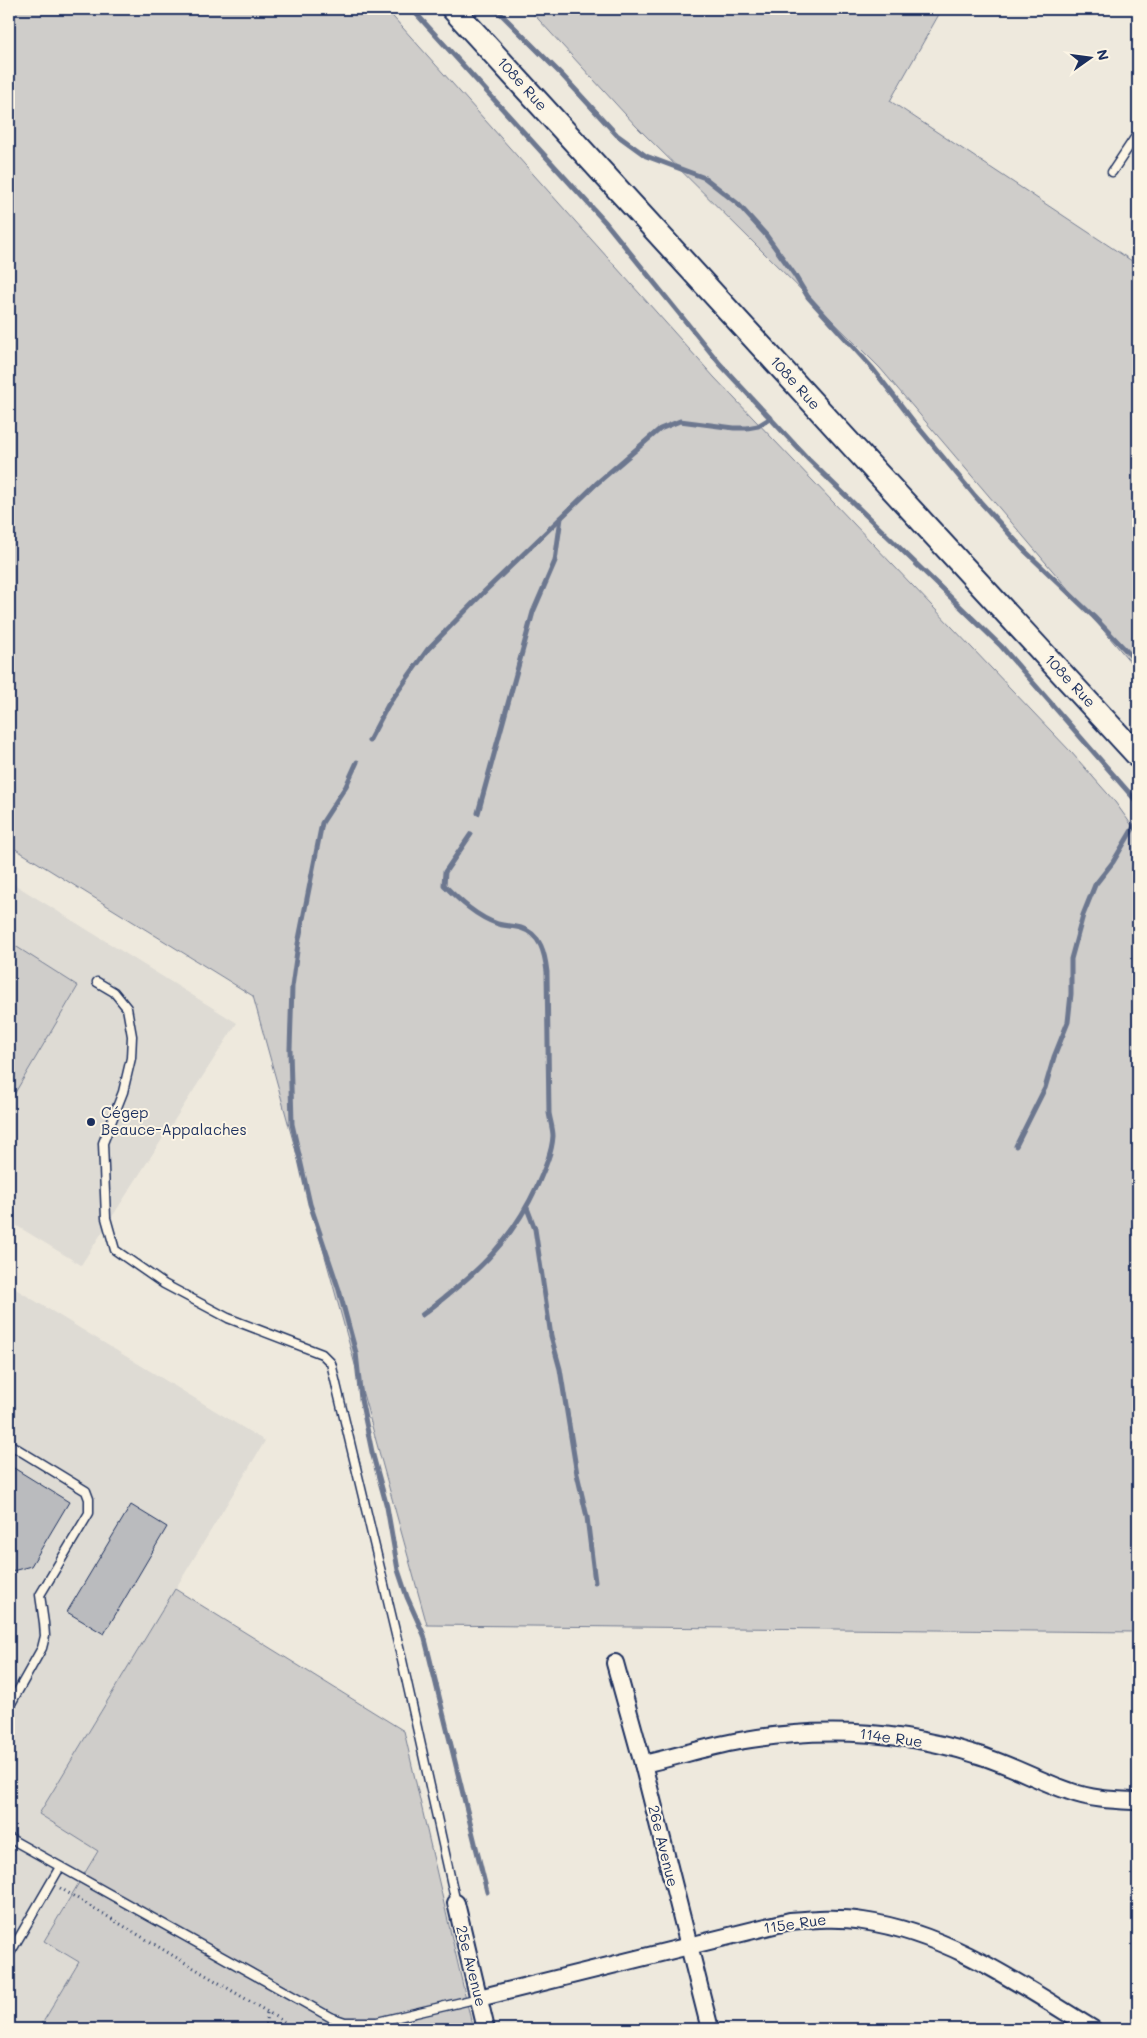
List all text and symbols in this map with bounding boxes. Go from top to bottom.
north arrow [1064,32,1114,82]
text: N [1093,47,1114,62]
street label: 108e Rue [493,52,552,115]
street label: 108e Rue [766,351,825,414]
street label: 108e Rue [1041,649,1101,711]
place label: Cégep Beauce-Appalaches [101,1102,247,1139]
marker: Cégep Beauce-Appalaches [85,1116,97,1128]
street label: 114e Rue [858,1723,924,1751]
street label: 26e Avenue [644,1803,684,1889]
street label: 115e Rue [762,1909,828,1937]
street label: 25e Avenue [452,1923,492,2008]

